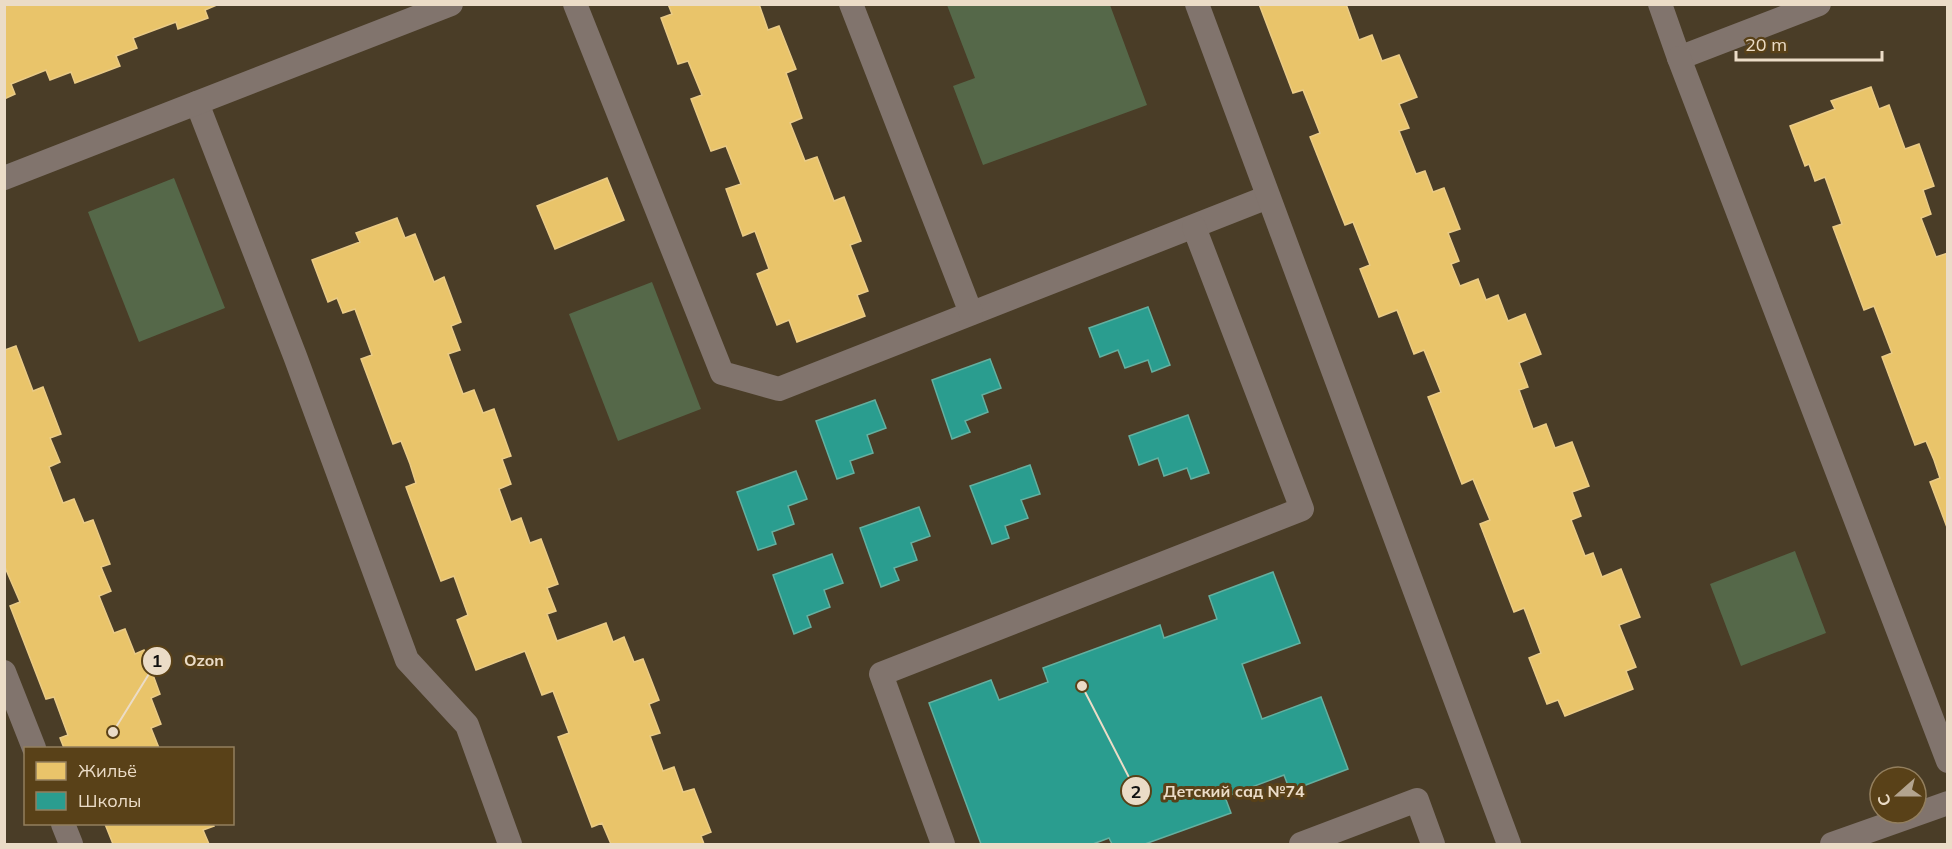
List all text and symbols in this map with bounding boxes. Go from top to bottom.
scale bar [1736,24,1882,62]
text: 20 m [1745,33,1787,56]
callout: Ozon [142,644,236,678]
text: 1 [152,649,162,672]
text: Ozon [184,650,224,670]
legend [24,747,234,825]
text: Жильё [78,759,137,782]
north arrow [1868,765,1928,825]
callout: Детский сад №74 [1121,774,1316,808]
text: 2 [1131,780,1141,803]
text: Детский сад №74 [1163,781,1305,801]
text: Школы [78,789,141,812]
text: С [1873,792,1895,809]

